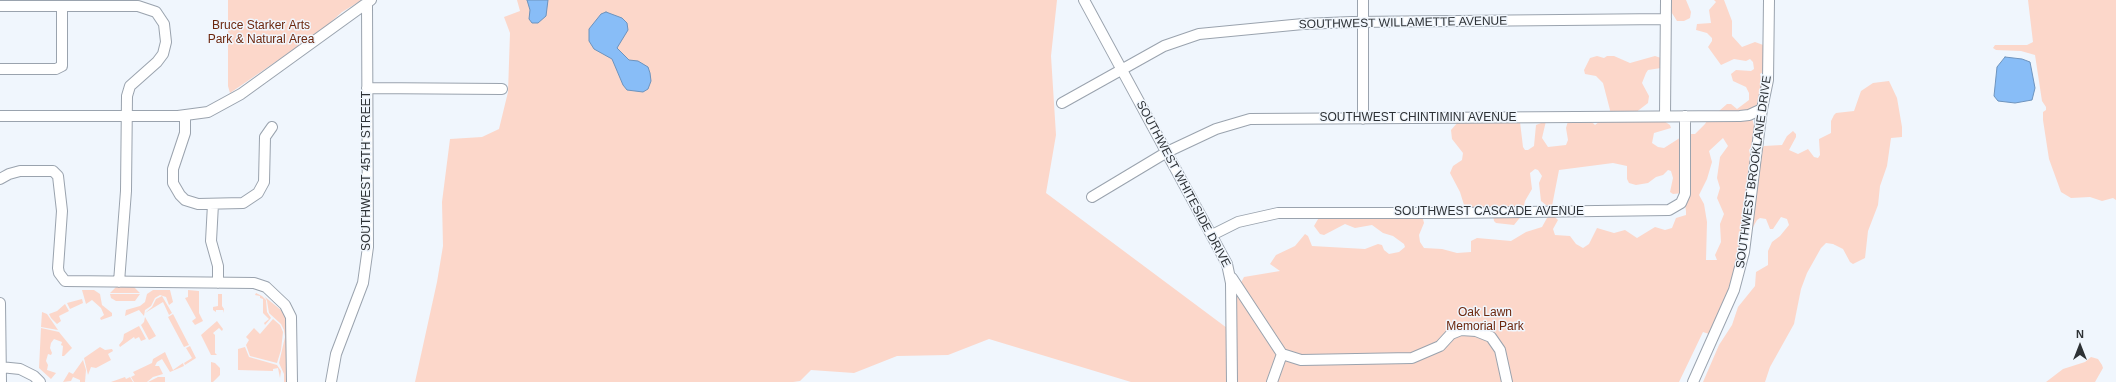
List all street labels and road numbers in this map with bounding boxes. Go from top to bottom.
street label: SOUTHWEST WILLAMETTE AVENUE [1299,14,1507,32]
street label: SOUTHWEST BROOKLANE DRIVE [1733,75,1775,269]
street label: SOUTHWEST 45TH STREET [360,91,374,251]
street label: SOUTHWEST WHITESIDE DRIVE [1133,98,1233,270]
street label: SOUTHWEST CHINTIMINI AVENUE [1319,111,1517,125]
street label: SOUTHWEST CASCADE AVENUE [1394,205,1584,219]

